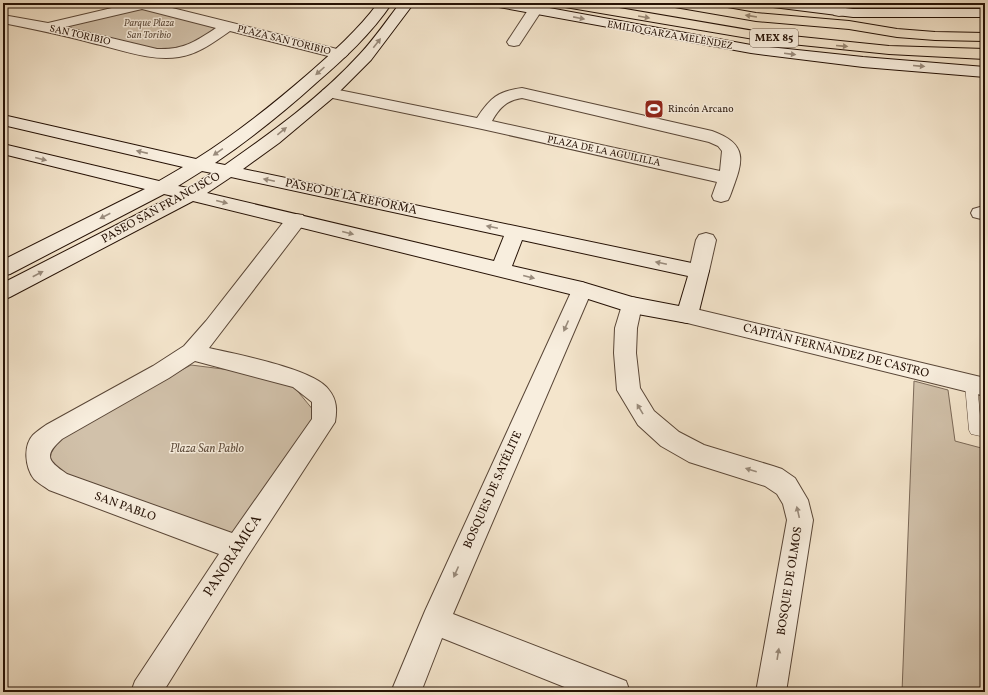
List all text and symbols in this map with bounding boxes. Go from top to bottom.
one-way arrow [745,13,757,19]
one-way arrow [638,14,650,20]
park label: Parque Plaza San Toribio [124,16,175,42]
one-way arrow [573,16,585,22]
street label: EMILIO GARZA MELÉNDEZ [606,17,734,53]
street label: SAN TORIBIO [48,21,112,49]
street label: PLAZA SAN TORIBIO [236,22,332,58]
road number: MEX 85 [750,29,798,47]
one-way arrow [373,37,381,48]
one-way arrow [836,43,848,49]
one-way arrow [784,51,796,57]
one-way arrow [913,63,925,70]
one-way arrow [315,67,325,76]
sports icon: Rincón Arcano [643,98,665,120]
place label: Rincón Arcano [668,102,734,116]
one-way arrow [277,127,288,136]
street label: PLAZA DE LA AGUILILLA [546,132,662,170]
one-way arrow [136,148,149,154]
one-way arrow [213,148,223,156]
one-way arrow [35,156,47,162]
street label: PASEO SAN FRANCISCO [99,169,223,247]
street label: PASEO DE LA REFORMA [284,175,419,219]
one-way arrow [263,176,276,182]
one-way arrow [216,200,228,206]
one-way arrow [100,213,111,219]
one-way arrow [486,224,499,230]
one-way arrow [342,230,354,236]
one-way arrow [654,260,667,266]
one-way arrow [32,271,43,277]
one-way arrow [523,274,535,280]
street label: CAPITÁN FERNÁNDEZ DE CASTRO [741,319,931,382]
one-way arrow [563,320,569,331]
one-way arrow [637,403,644,415]
street label: BOSQUES DE SATÉLITE [459,428,526,551]
park label: Plaza San Pablo [170,441,244,457]
one-way arrow [745,467,757,473]
street label: SAN PABLO [92,489,158,526]
one-way arrow [795,505,801,518]
street label: PANORÁMICA [199,511,267,601]
street label: BOSQUE DE OLMOS [774,526,806,636]
one-way arrow [453,567,459,579]
one-way arrow [775,647,781,660]

